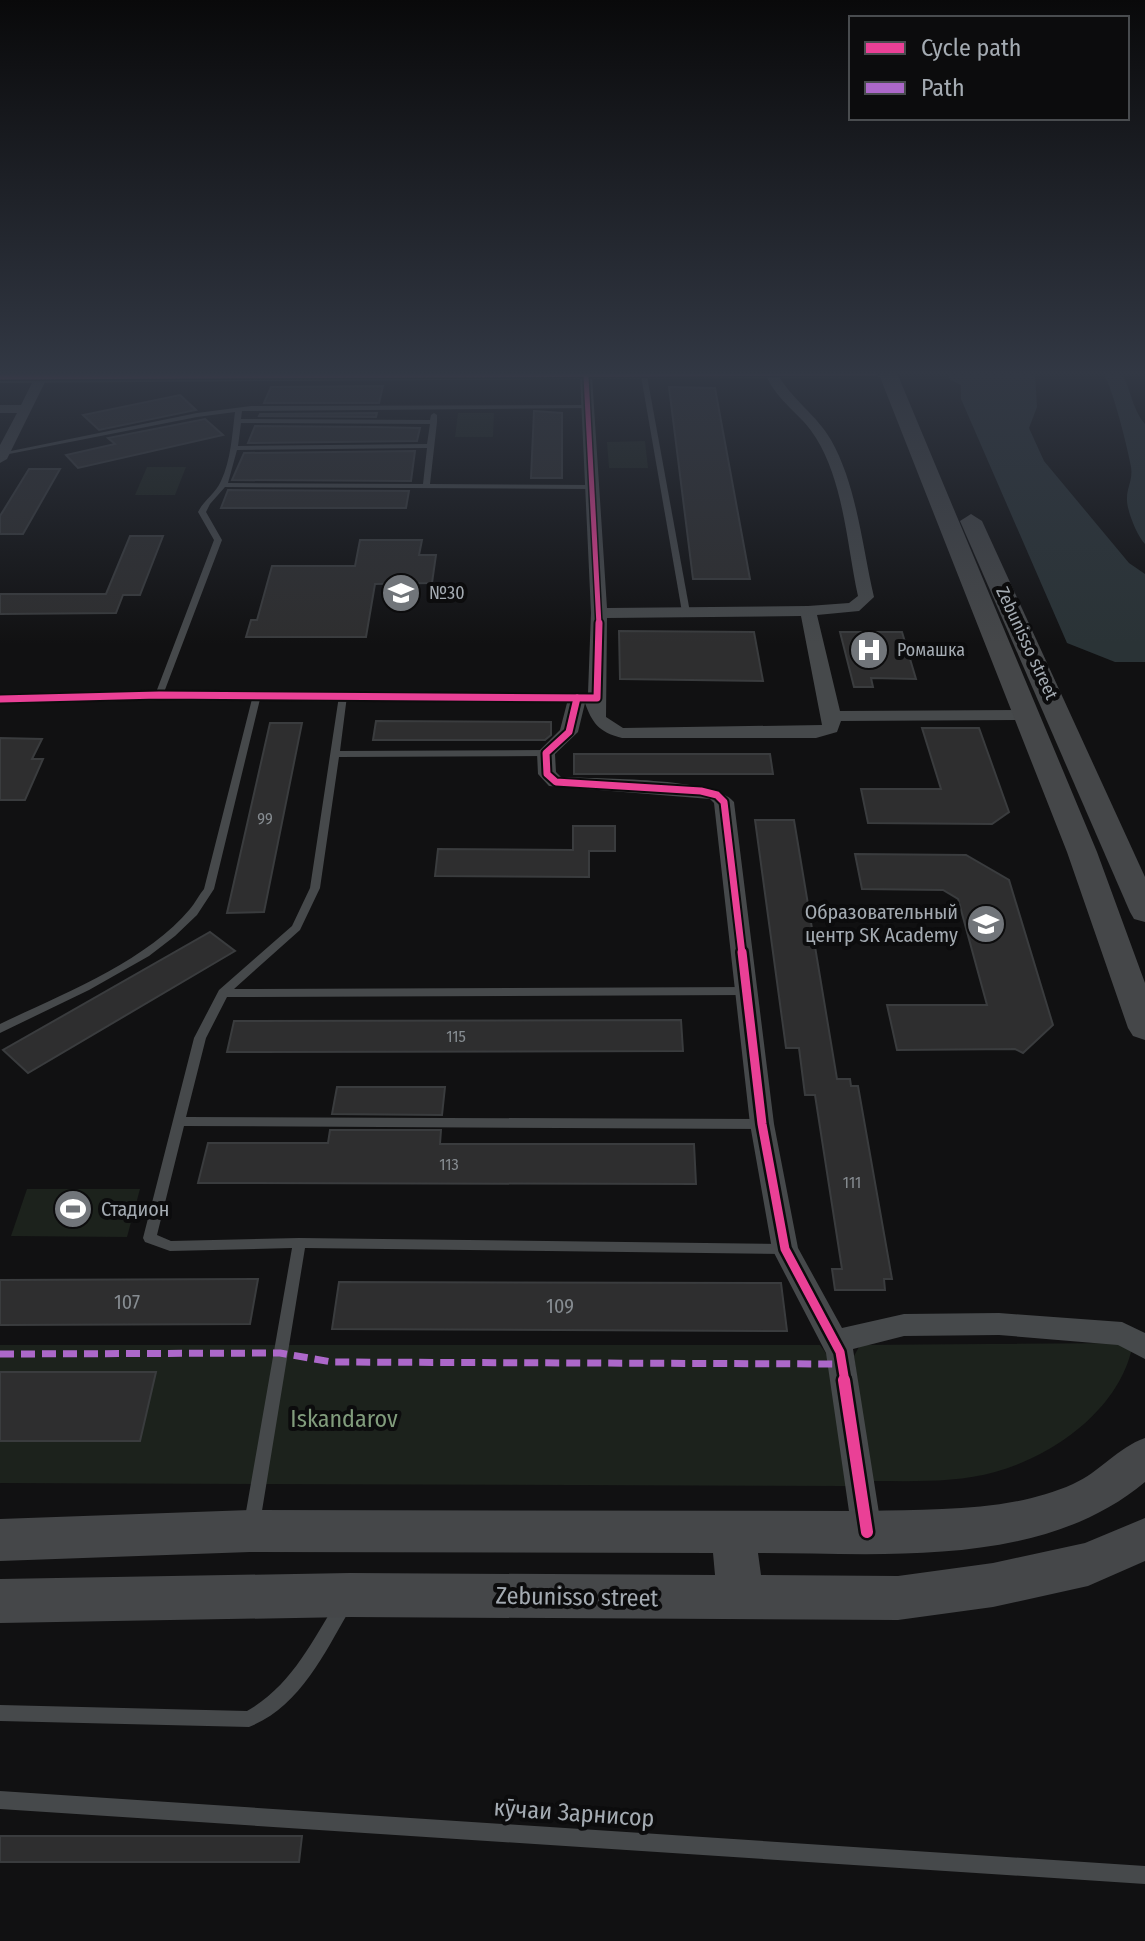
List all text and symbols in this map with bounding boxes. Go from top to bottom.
legend [849,16,1129,120]
text: Cycle path [921,34,1021,62]
text: Path [921,74,965,102]
school or university icon: №30 [380,572,422,614]
place label: №30 [429,582,465,604]
street label: Zebunisso street [991,583,1063,703]
hospital icon: Ромашка [848,629,890,671]
place label: Ромашка [897,639,965,661]
house number: 99 [257,809,273,828]
place label: Образовательный центр SK Academy [805,900,958,947]
school or university icon: Образовательный центр SK Academy [965,903,1007,945]
house number: 115 [446,1027,466,1046]
house number: 113 [439,1155,459,1174]
house number: 111 [843,1173,861,1192]
sports icon: Стадион [52,1188,94,1230]
place label: Стадион [101,1197,169,1221]
house number: 107 [114,1290,140,1314]
house number: 109 [546,1294,574,1318]
park label: Iskandarov [290,1405,398,1433]
street label: Zebunisso street [495,1582,659,1612]
street label: кӯчаи Зарнисор [493,1793,655,1833]

